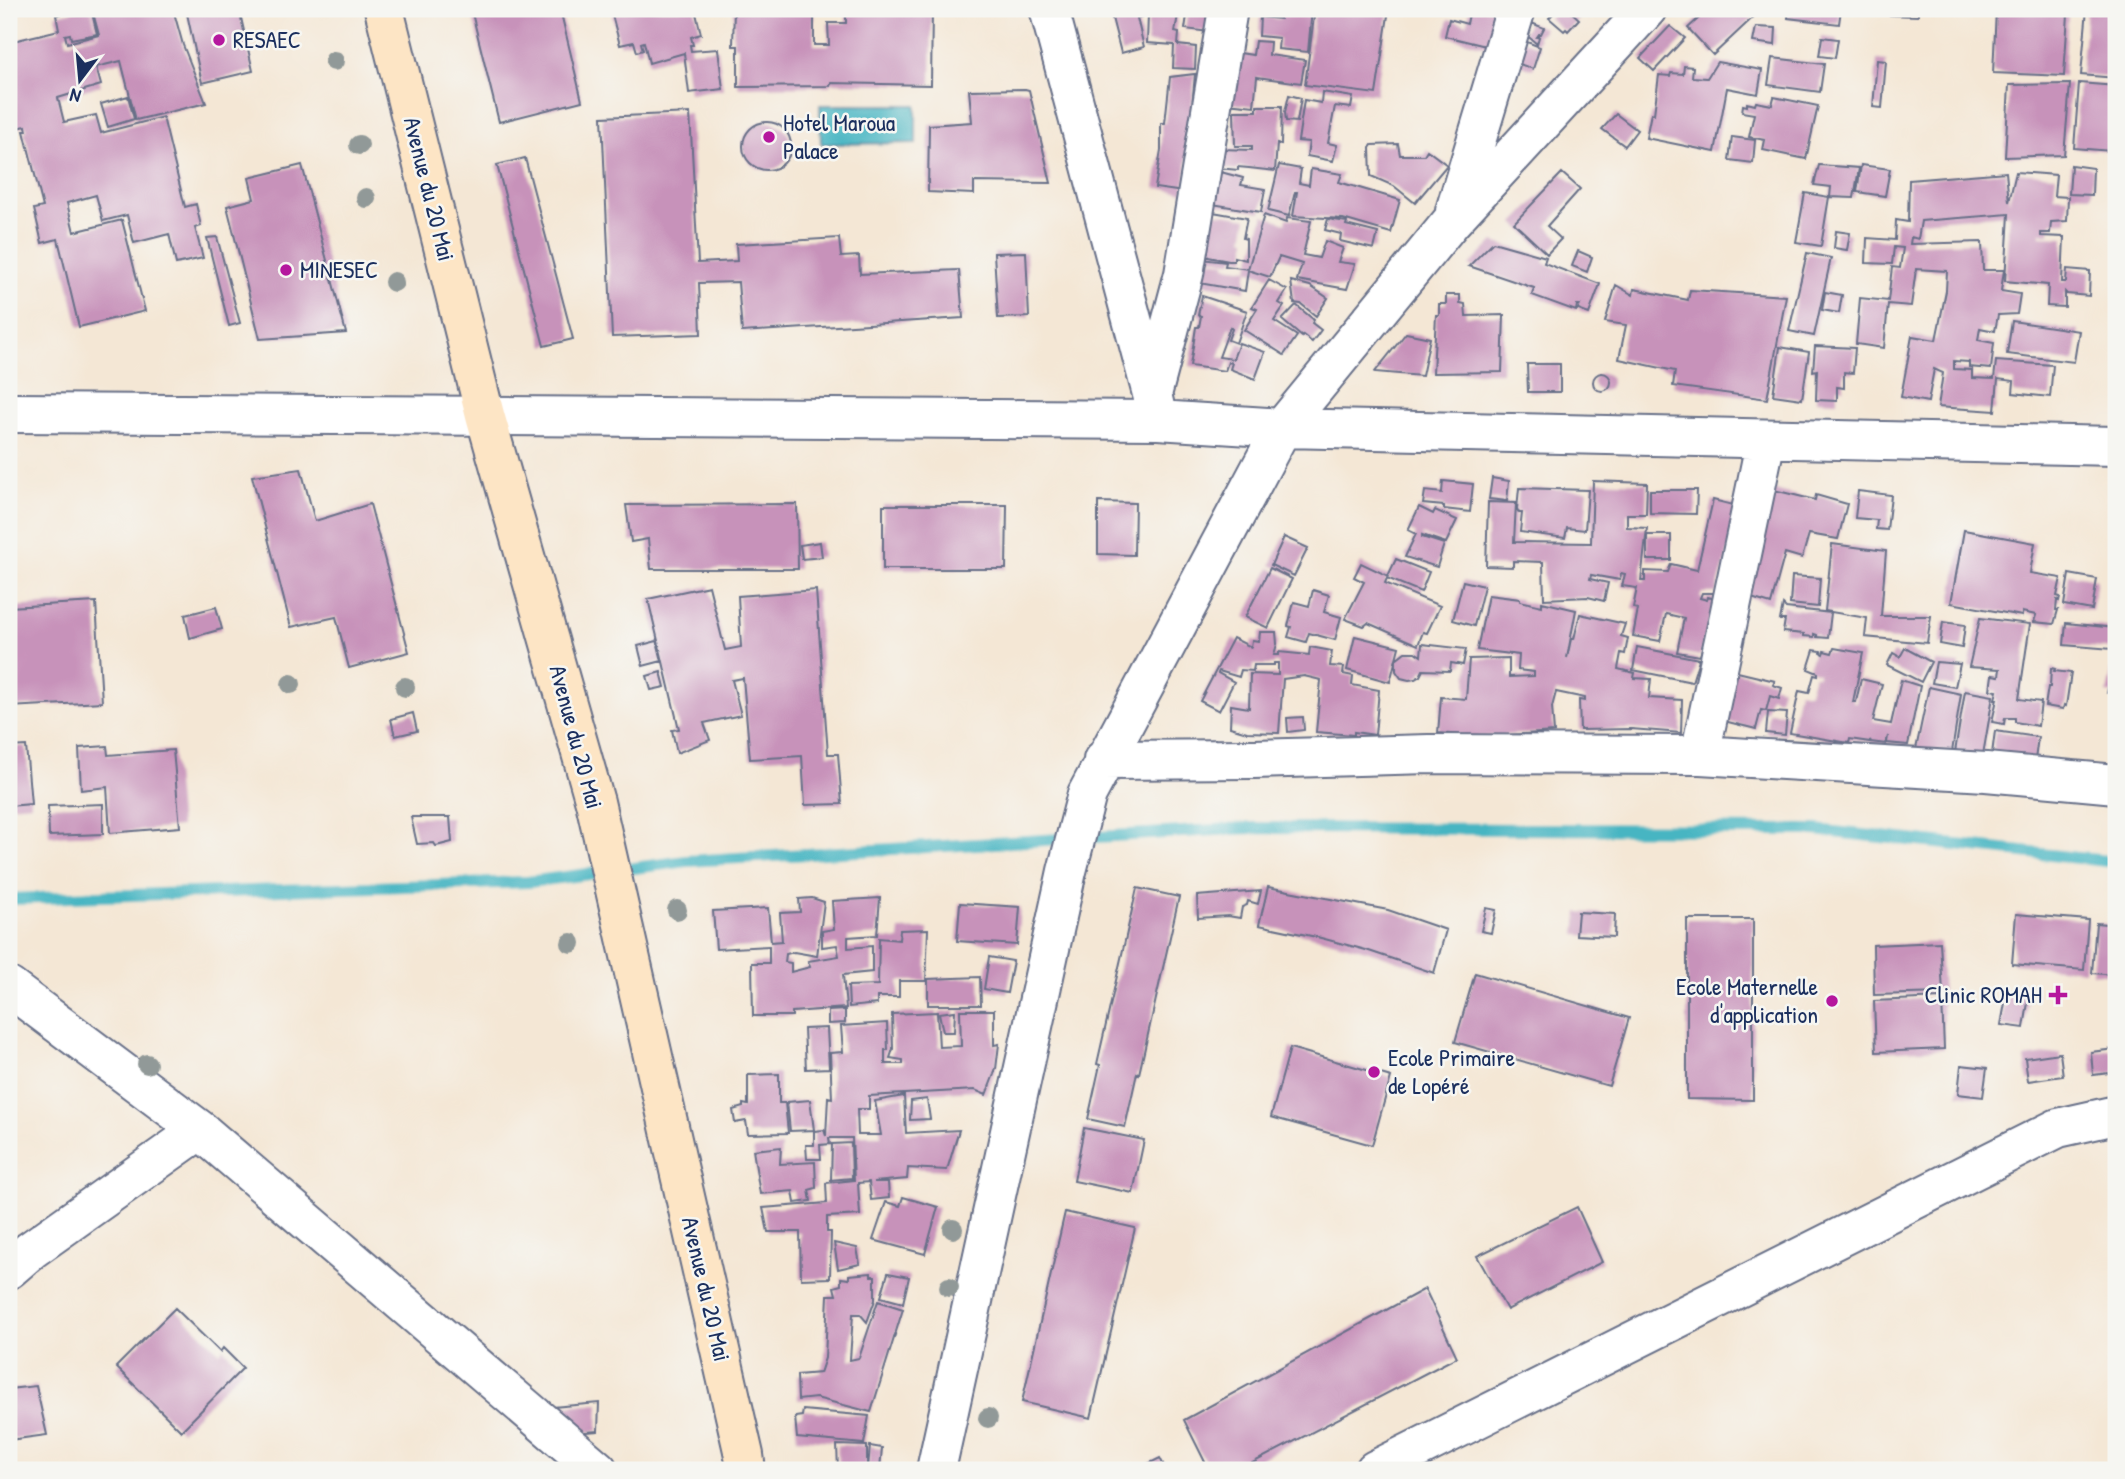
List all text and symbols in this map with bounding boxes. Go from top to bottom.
place label: RESAEC [233,23,301,55]
marker: RESAEC [211,32,227,48]
north arrow [46,46,116,116]
text: N [67,82,84,110]
place label: Hotel Maroua Palace [783,106,895,166]
street label: Avenue du 20 Mai [397,113,463,264]
marker: Hotel Maroua Palace [761,129,777,145]
place label: MINESEC [300,253,378,285]
marker: MINESEC [278,262,294,278]
street label: Avenue du 20 Mai [542,661,612,812]
place label: Ecole Maternelle d'application [1676,970,1818,1030]
place label: Clinic ROMAH [1925,978,2042,1010]
marker: Clinic ROMAH [2048,985,2068,1005]
marker: Ecole Maternelle d'application [1824,993,1840,1009]
place label: Ecole Primaire de Lopéré [1388,1041,1516,1101]
marker: Ecole Primaire de Lopéré [1366,1064,1382,1080]
street label: Avenue du 20 Mai [675,1213,739,1364]

